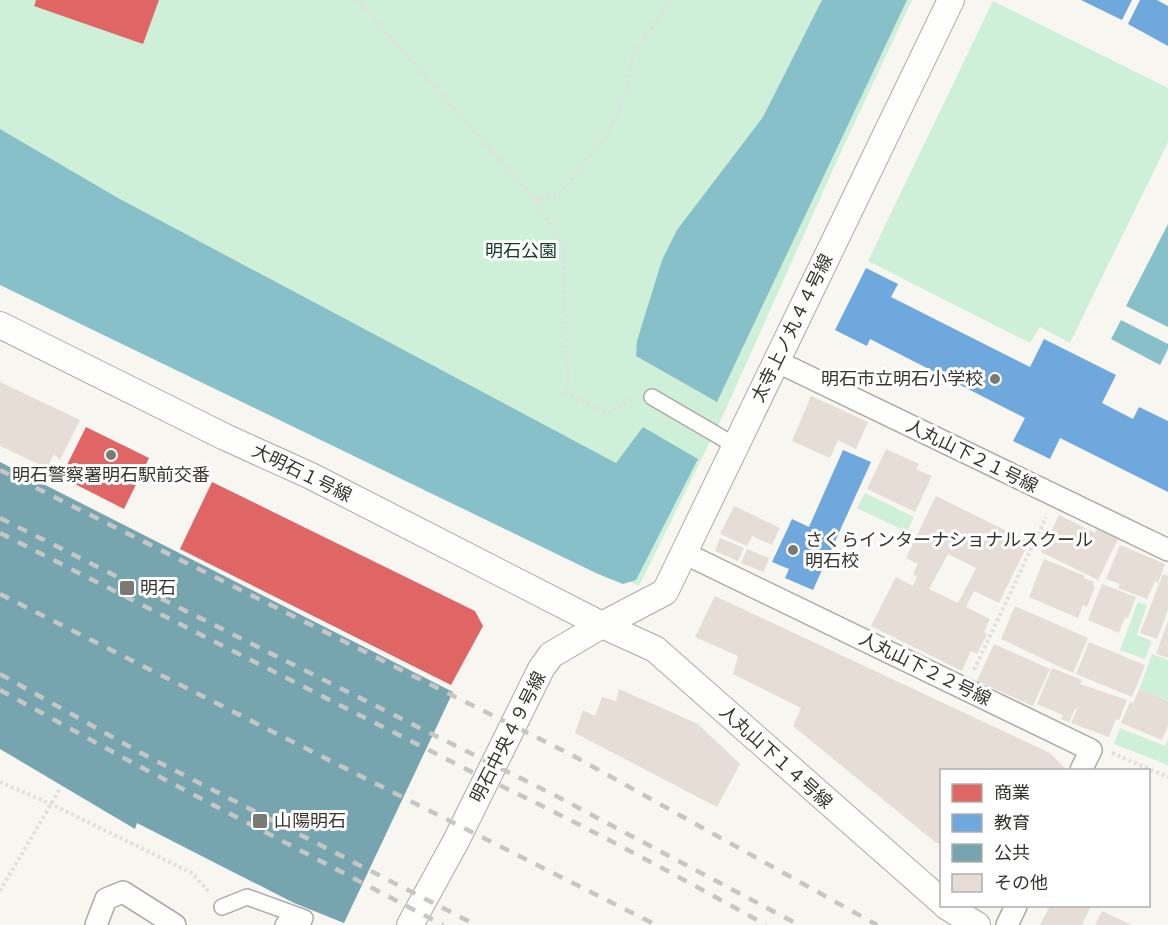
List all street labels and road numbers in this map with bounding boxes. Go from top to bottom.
street label: 太寺上ノ丸４４号線 [746,250,837,406]
street label: 人丸山下２１号線 [902,414,1042,497]
street label: 大明石１号線 [249,439,356,507]
street label: 人丸山下２２号線 [855,627,995,710]
street label: 明石中央４９号線 [465,667,550,806]
street label: 人丸山下１４号線 [715,700,838,813]

